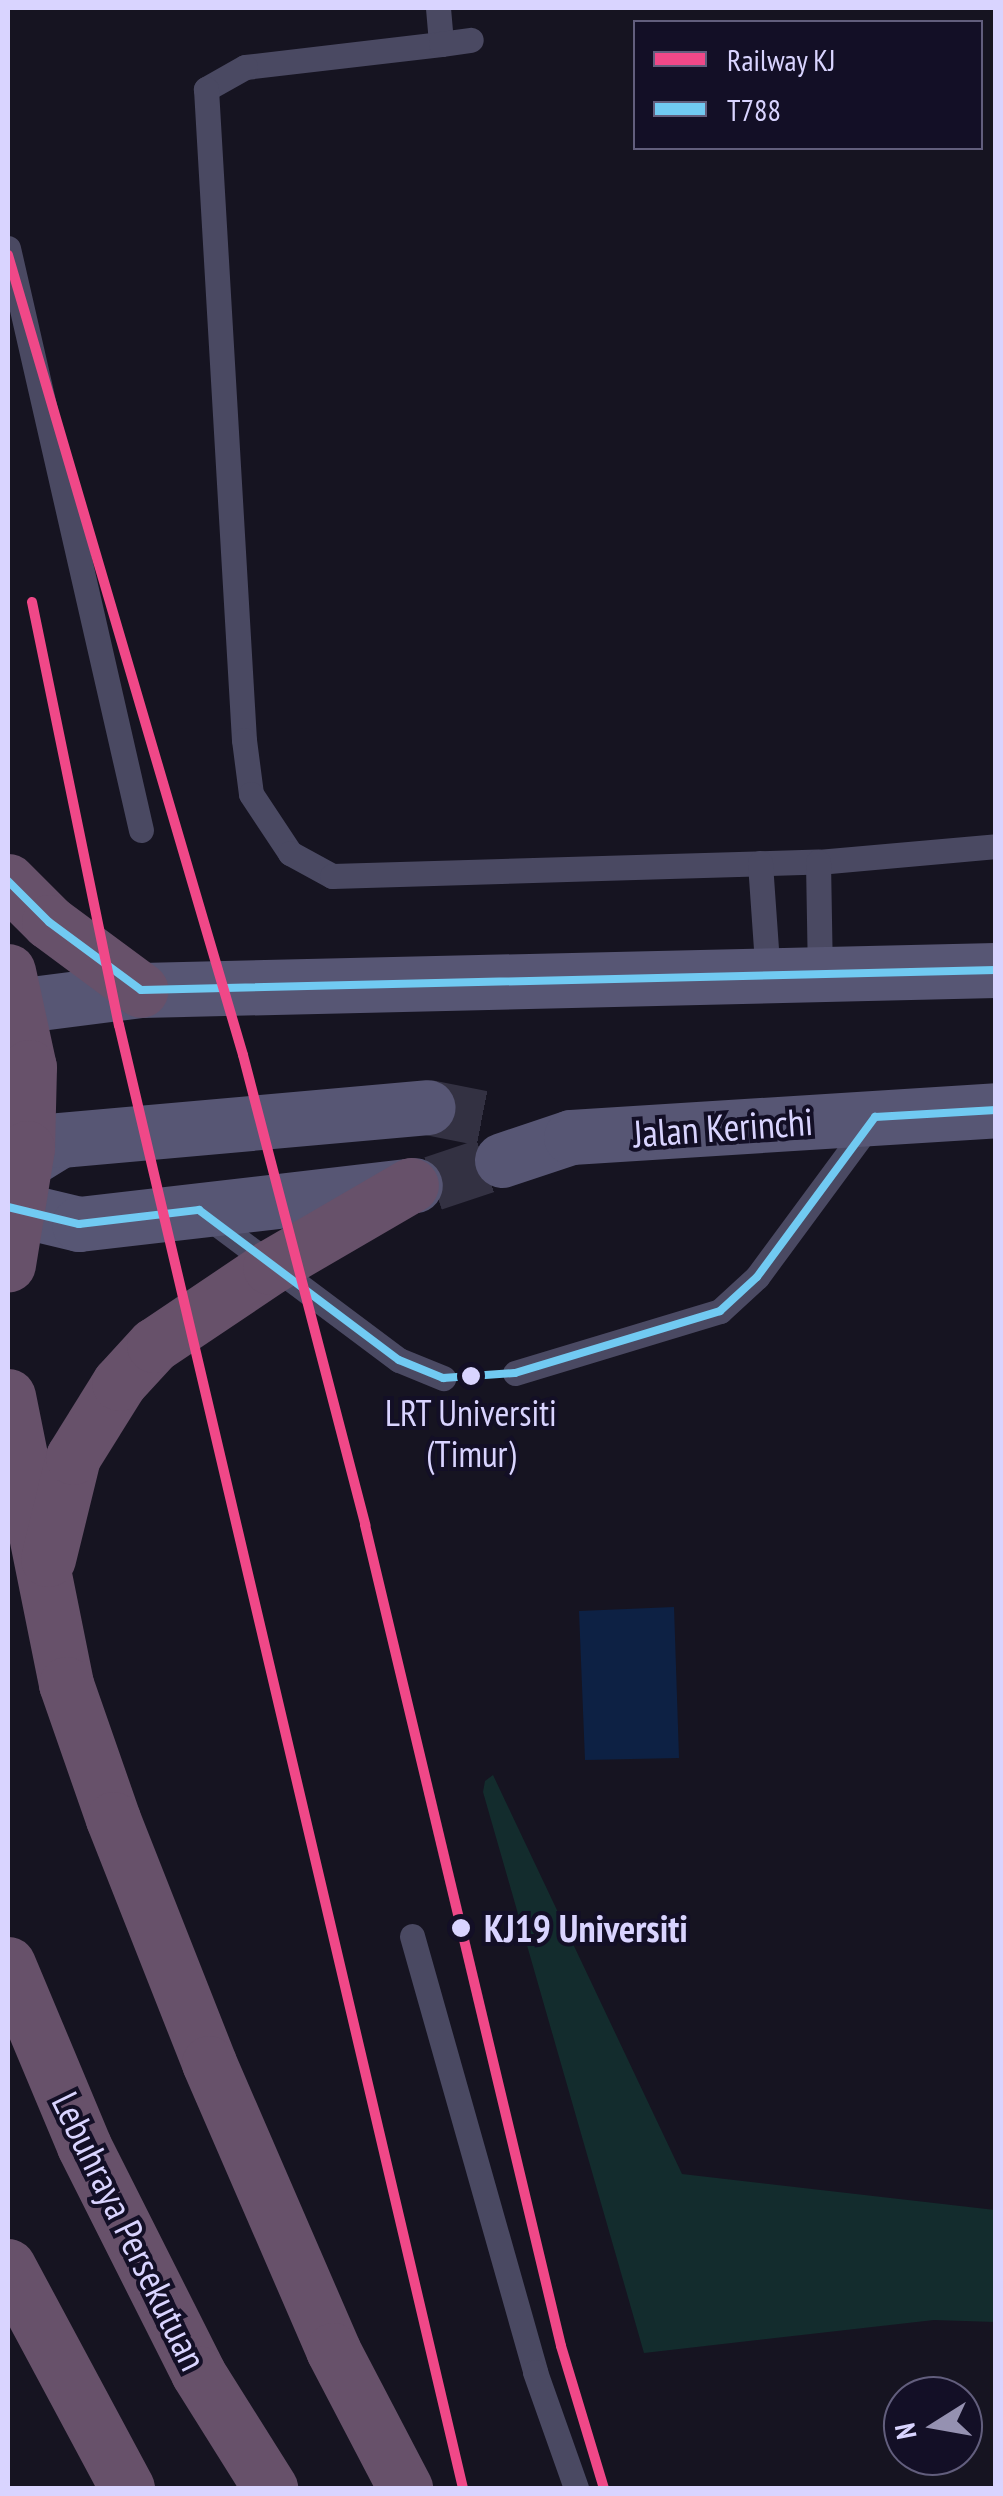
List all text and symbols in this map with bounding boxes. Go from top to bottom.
legend [633,20,983,150]
text: Railway KJ [727,40,835,79]
text: T788 [727,90,781,129]
street label: Jalan Kerinchi [632,1098,814,1156]
marker: LRT Universiti (Timur) [461,1366,481,1386]
place label: LRT Universiti (Timur) [384,1390,558,1475]
place label: KJ19 Universiti [484,1905,688,1951]
marker: KJ19 Universiti [448,1915,474,1941]
street label: Lebuhraya Persekutuan [43,2085,217,2377]
north arrow [883,2376,983,2476]
text: N [885,2420,925,2442]

